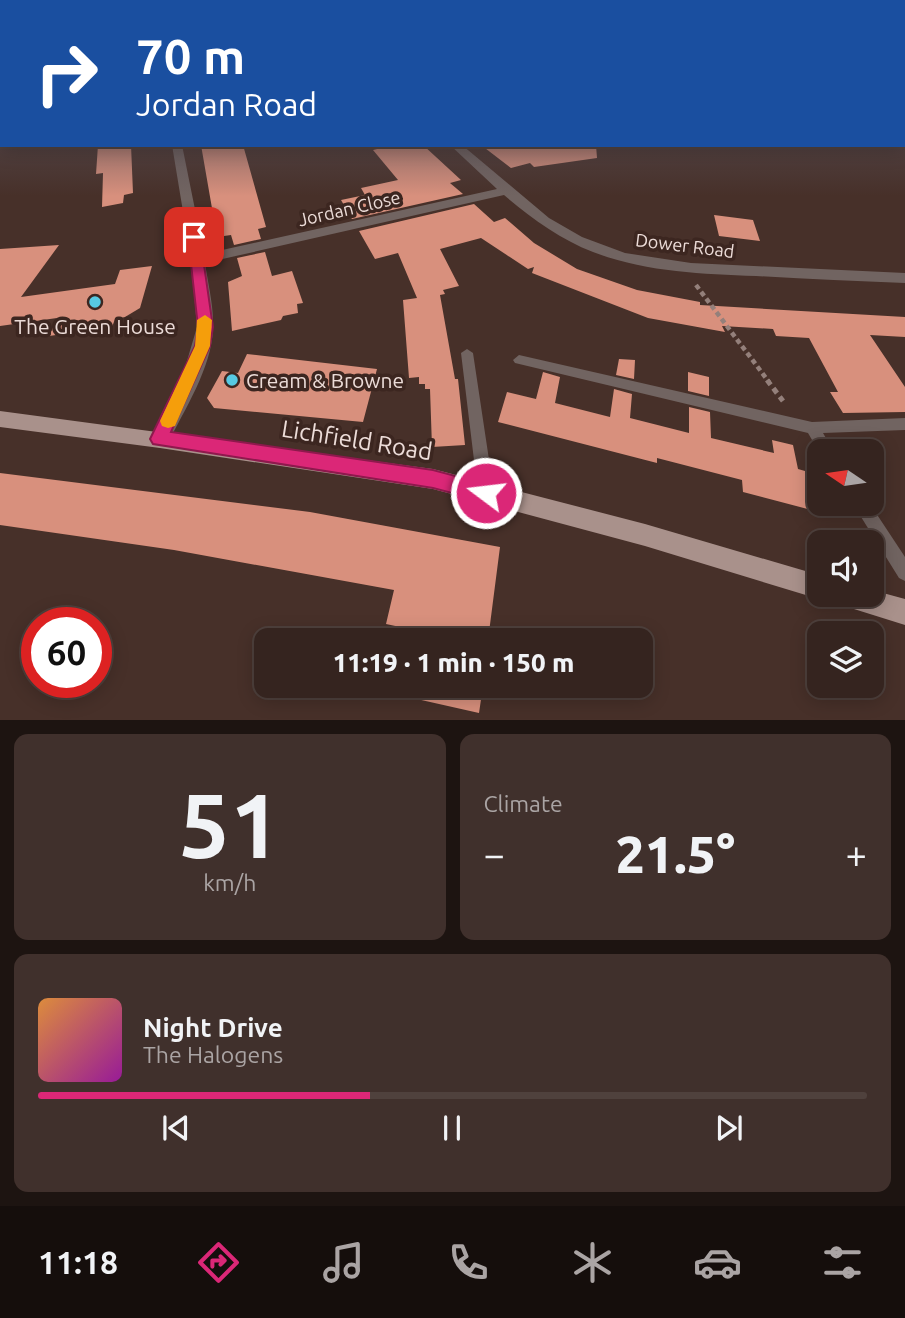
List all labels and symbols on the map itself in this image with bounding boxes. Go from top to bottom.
street label: Jordan Close [296,187,402,229]
pin [164,207,224,267]
street label: Dower Road [634,229,736,261]
marker: The Green House [87,294,103,310]
place label: The Green House [14,314,176,338]
place label: Cream & Browne [246,368,404,392]
marker: Cream & Browne [224,372,240,388]
street label: Lichfield Road [280,415,434,465]
north arrow [807,439,884,516]
position arrow [449,456,523,530]
speed limit sign: 60 [21,607,112,698]

